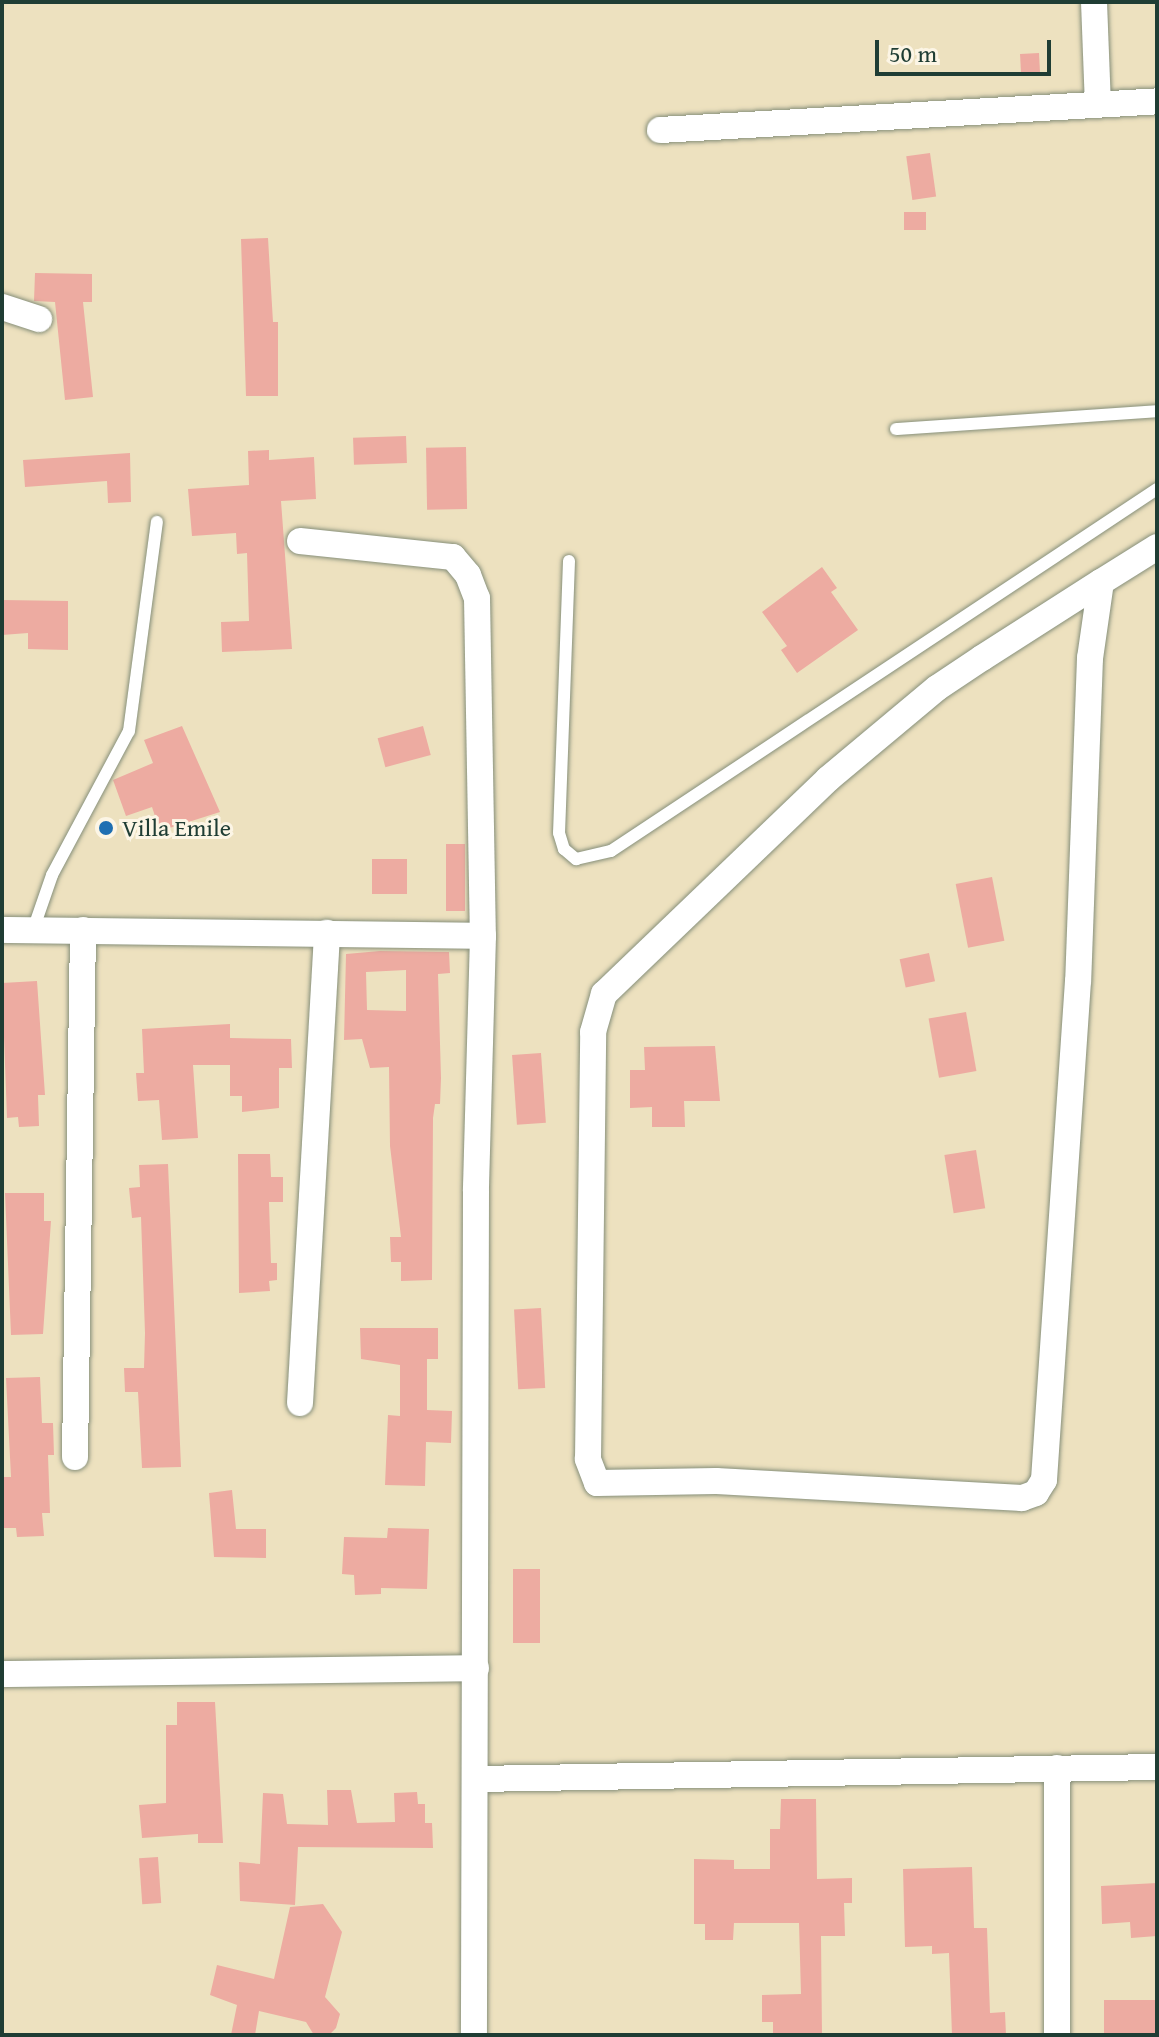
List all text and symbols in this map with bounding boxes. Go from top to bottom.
scale bar [879,24,1055,74]
text: 50 m [889,36,937,71]
place label: Villa Emile [122,814,231,842]
marker: Villa Emile [97,819,115,837]

